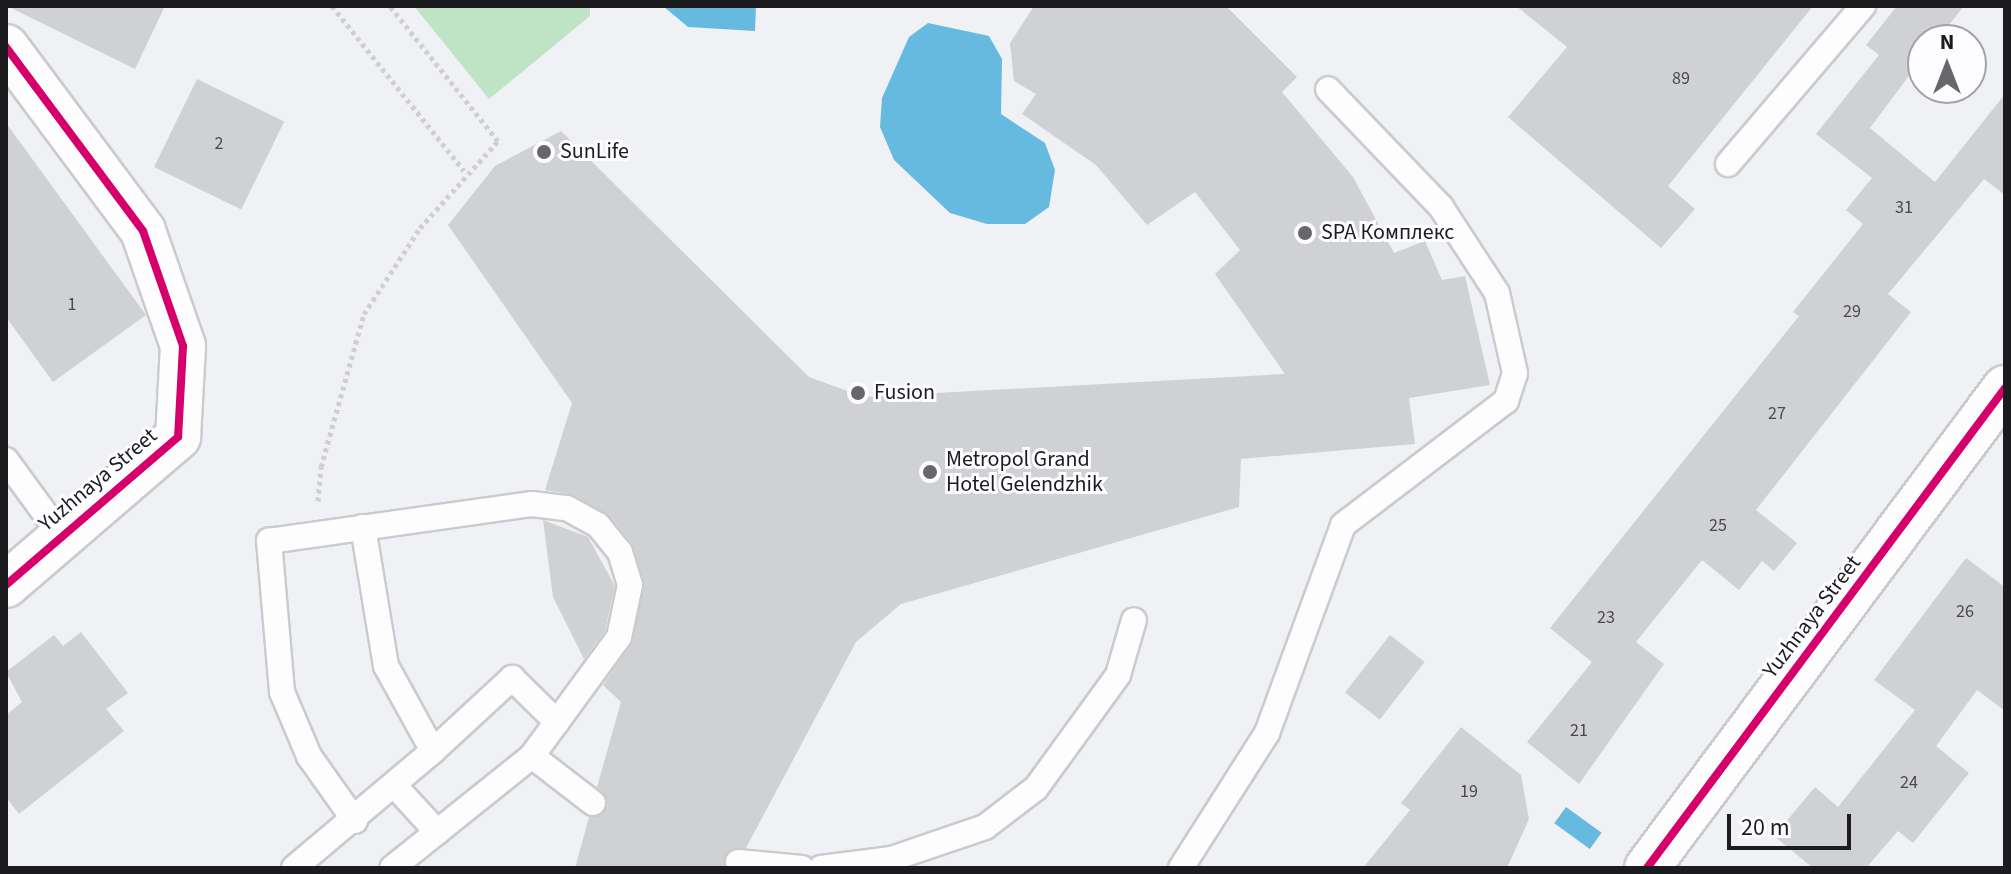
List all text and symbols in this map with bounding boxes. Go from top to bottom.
north arrow [1907,24,1987,104]
text: N [1940,26,1954,58]
house number: 89 [1672,68,1690,90]
house number: 2 [215,133,223,155]
place label: SunLife [560,139,629,165]
marker: SunLife [535,143,553,161]
house number: 31 [1895,197,1913,219]
place label: SPA Комплекс [1321,220,1454,246]
marker: SPA Комплекс [1296,224,1314,242]
house number: 1 [68,294,76,316]
house number: 29 [1843,301,1861,323]
place label: Fusion [874,380,935,406]
marker: Fusion [849,384,867,402]
house number: 27 [1768,403,1786,425]
street label: Yuzhnaya Street [33,423,163,537]
place label: Metropol Grand Hotel Gelendzhik [946,446,1103,498]
marker: Metropol Grand Hotel Gelendzhik [921,463,939,481]
house number: 25 [1709,515,1727,537]
street label: Yuzhnaya Street [1757,551,1867,683]
house number: 26 [1956,601,1974,623]
house number: 23 [1597,607,1615,629]
house number: 21 [1570,720,1588,742]
house number: 24 [1900,772,1918,794]
house number: 19 [1460,781,1478,803]
scale bar [1731,798,1855,848]
text: 20 m [1741,810,1790,845]

